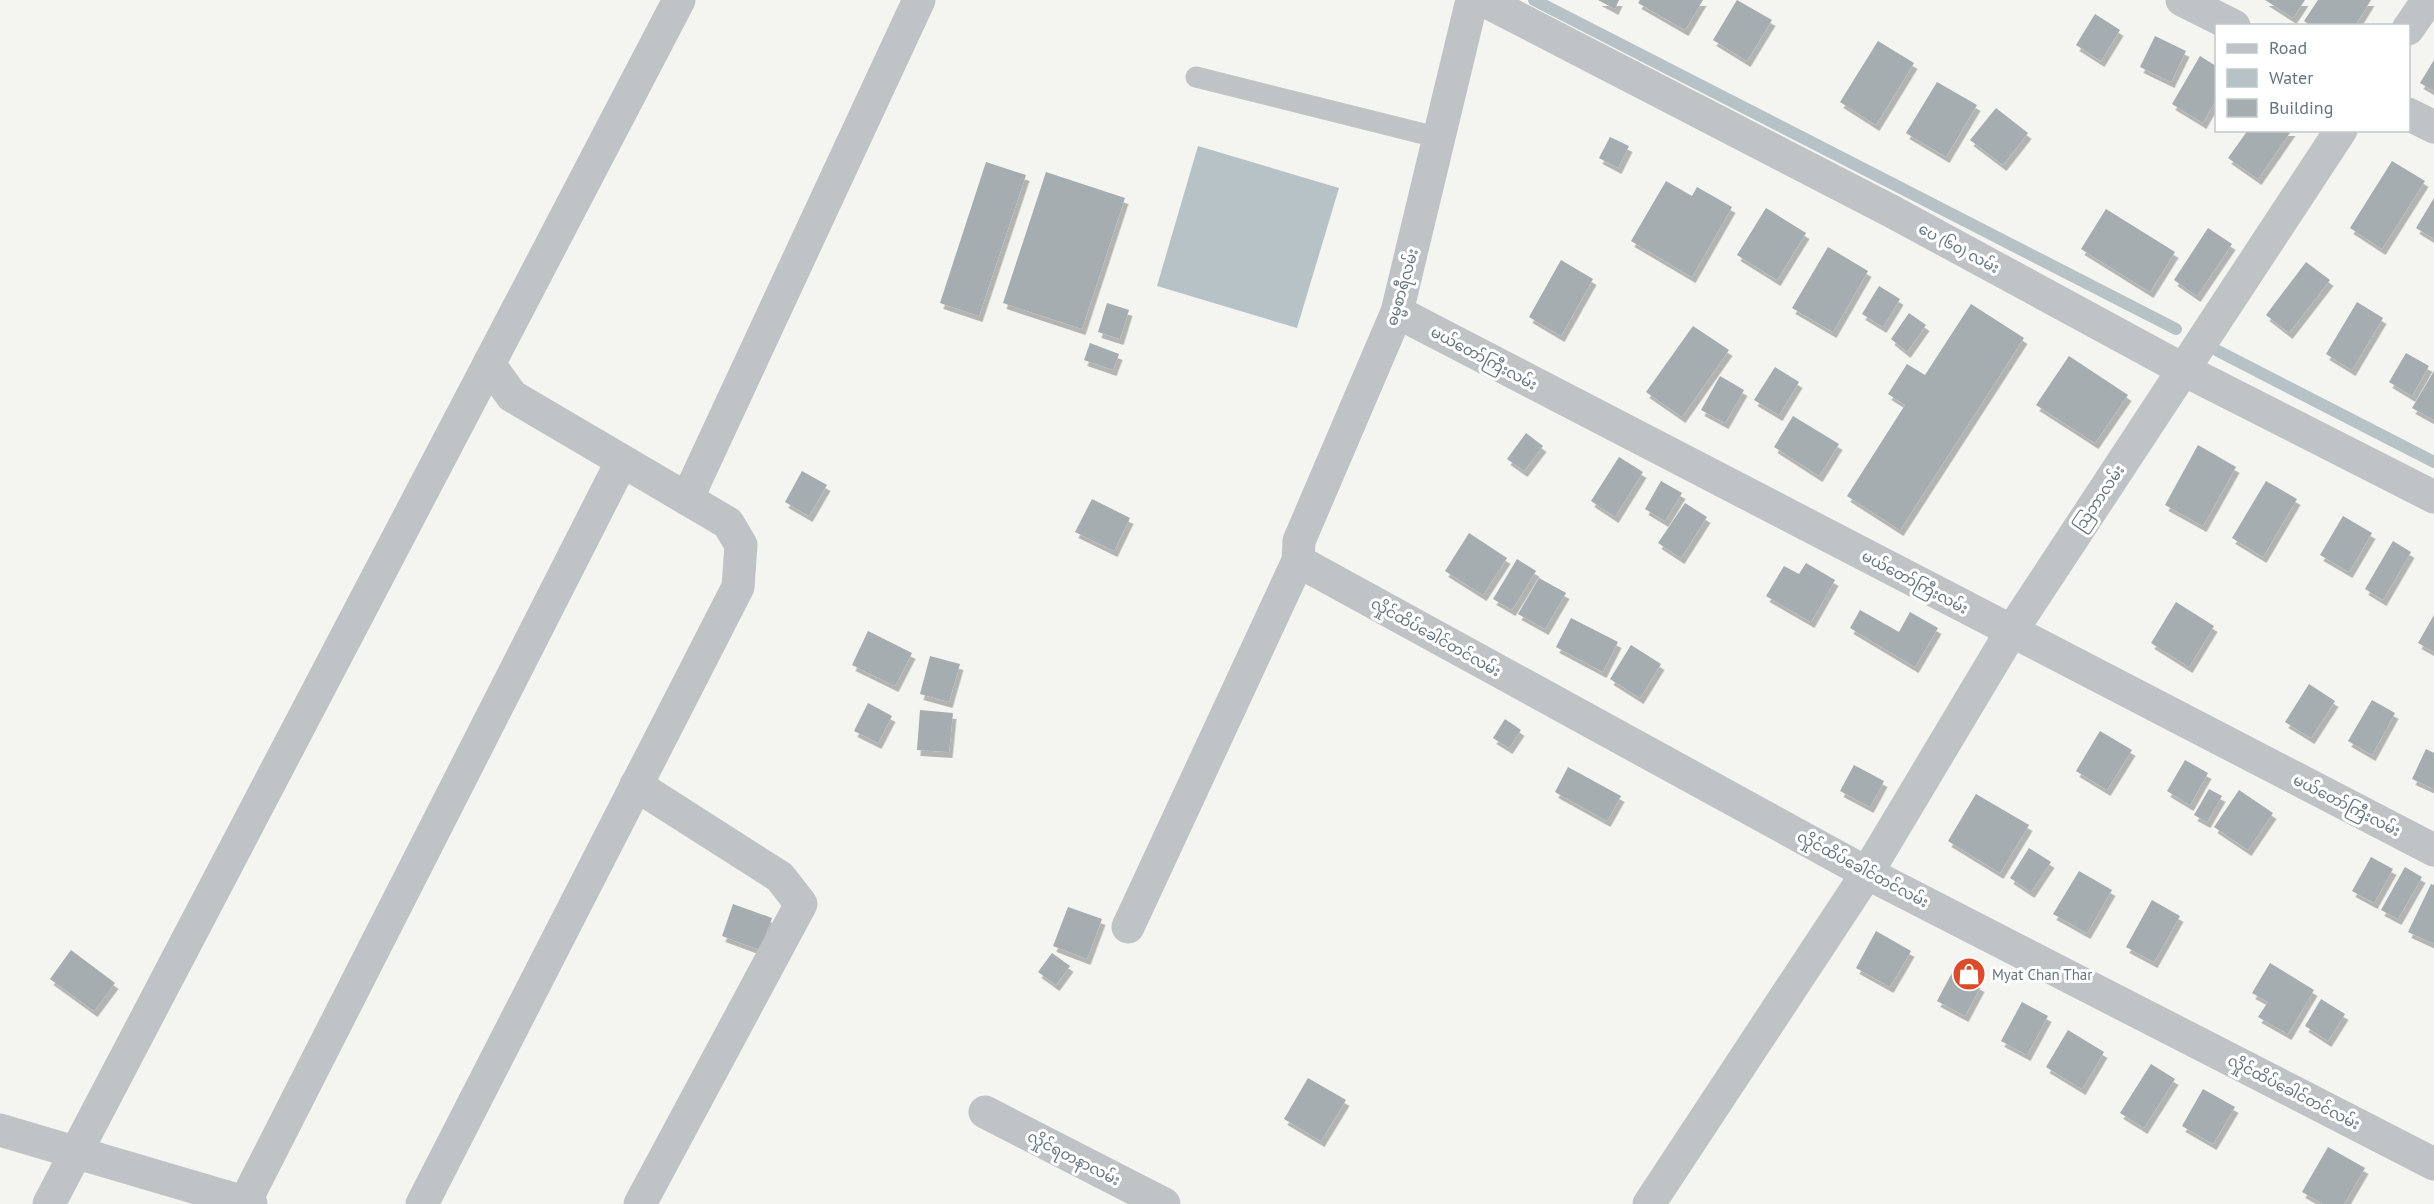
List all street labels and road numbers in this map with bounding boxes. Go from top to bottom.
street label: ပေ (၆၀) လမ်း [1915,219,2003,277]
street label: ဓမ္မစာရီလမ်း [1382,246,1425,329]
street label: မယ်တော်ကြီးလမ်း [1426,322,1540,397]
street label: သြဘာလမ်း [2070,461,2131,537]
street label: မယ်တော်ကြီးလမ်း [1857,546,1971,621]
street label: လှိုင်ထိပ်ခေါင်တင်လမ်း [1366,593,1504,683]
street label: မယ်တော်ကြီးလမ်း [2289,770,2404,843]
street label: လှိုင်ထိပ်ခေါင်တင်လမ်း [1793,826,1932,914]
street label: လှိုင်ထိပ်ခေါင်တင်လမ်း [2223,1050,2363,1136]
street label: လှိုင်ရတနာလမ်း [1023,1127,1124,1192]

